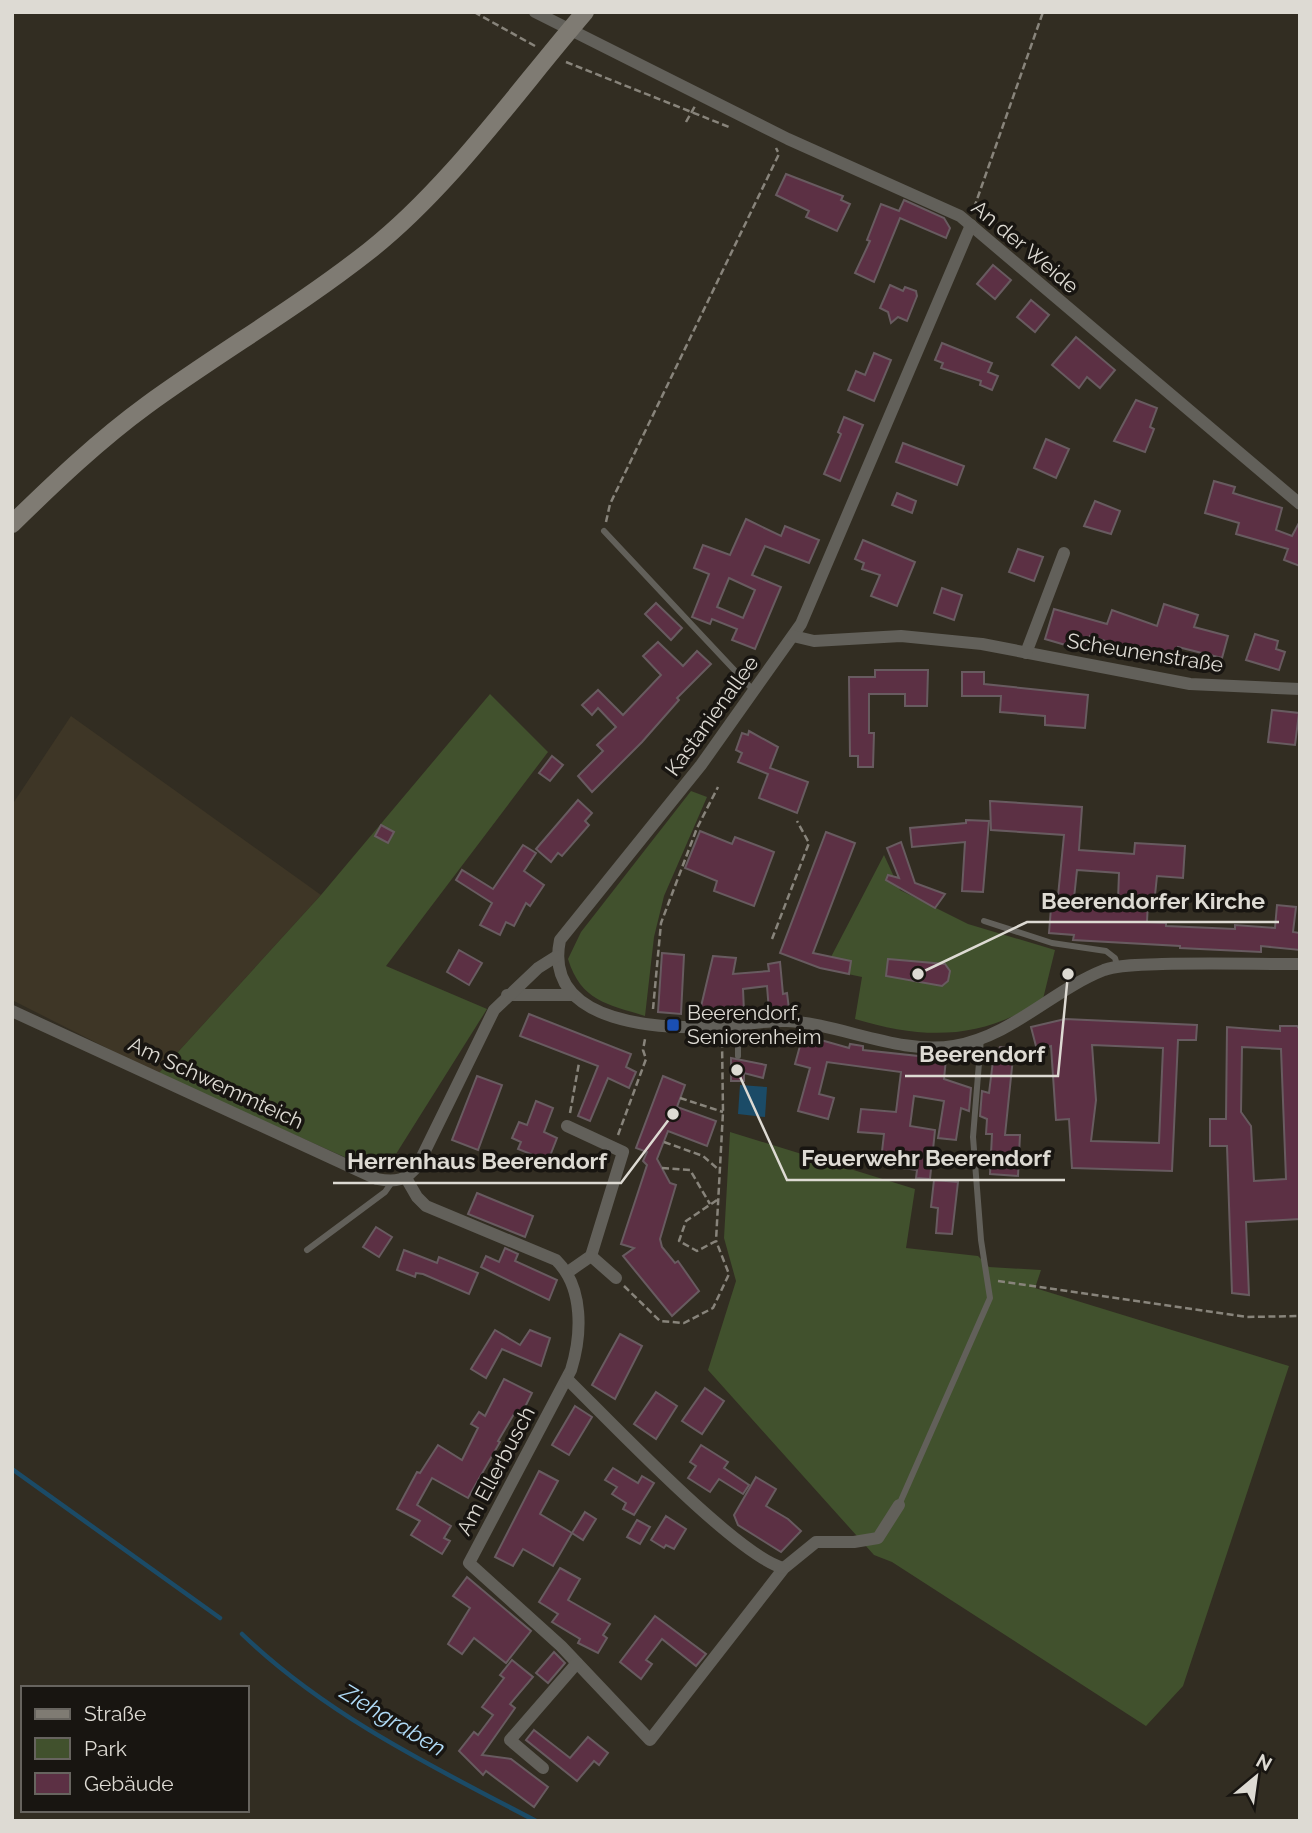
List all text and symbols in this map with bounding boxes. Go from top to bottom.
street label: An der Weide [967,195,1084,298]
street label: Scheunenstraße [1065,628,1225,677]
street label: Kastanienallee [660,651,764,781]
callout: Beerendorfer Kirche [1027,878,1279,922]
text: Beerendorfer Kirche [1041,887,1265,914]
place label: Beerendorf, Seniorenheim [687,1000,821,1049]
marker: Beerendorf, Seniorenheim [665,1017,681,1033]
street label: Am Schwemmteich [125,1031,308,1134]
callout: Beerendorf [905,1032,1058,1076]
text: Beerendorf [919,1040,1046,1067]
callout: Feuerwehr Beerendorf [787,1136,1065,1180]
callout: Herrenhaus Beerendorf [333,1139,621,1183]
text: Feuerwehr Beerendorf [801,1144,1052,1171]
text: Herrenhaus Beerendorf [347,1147,608,1174]
street label: Am Ellerbusch [451,1402,540,1539]
water label: Ziehgraben [335,1677,451,1761]
legend [21,1686,248,1812]
text: Straße [84,1701,146,1726]
text: Park [84,1736,127,1761]
north arrow [1221,1742,1291,1812]
text: N [1253,1749,1276,1775]
text: Gebäude [84,1771,174,1796]

